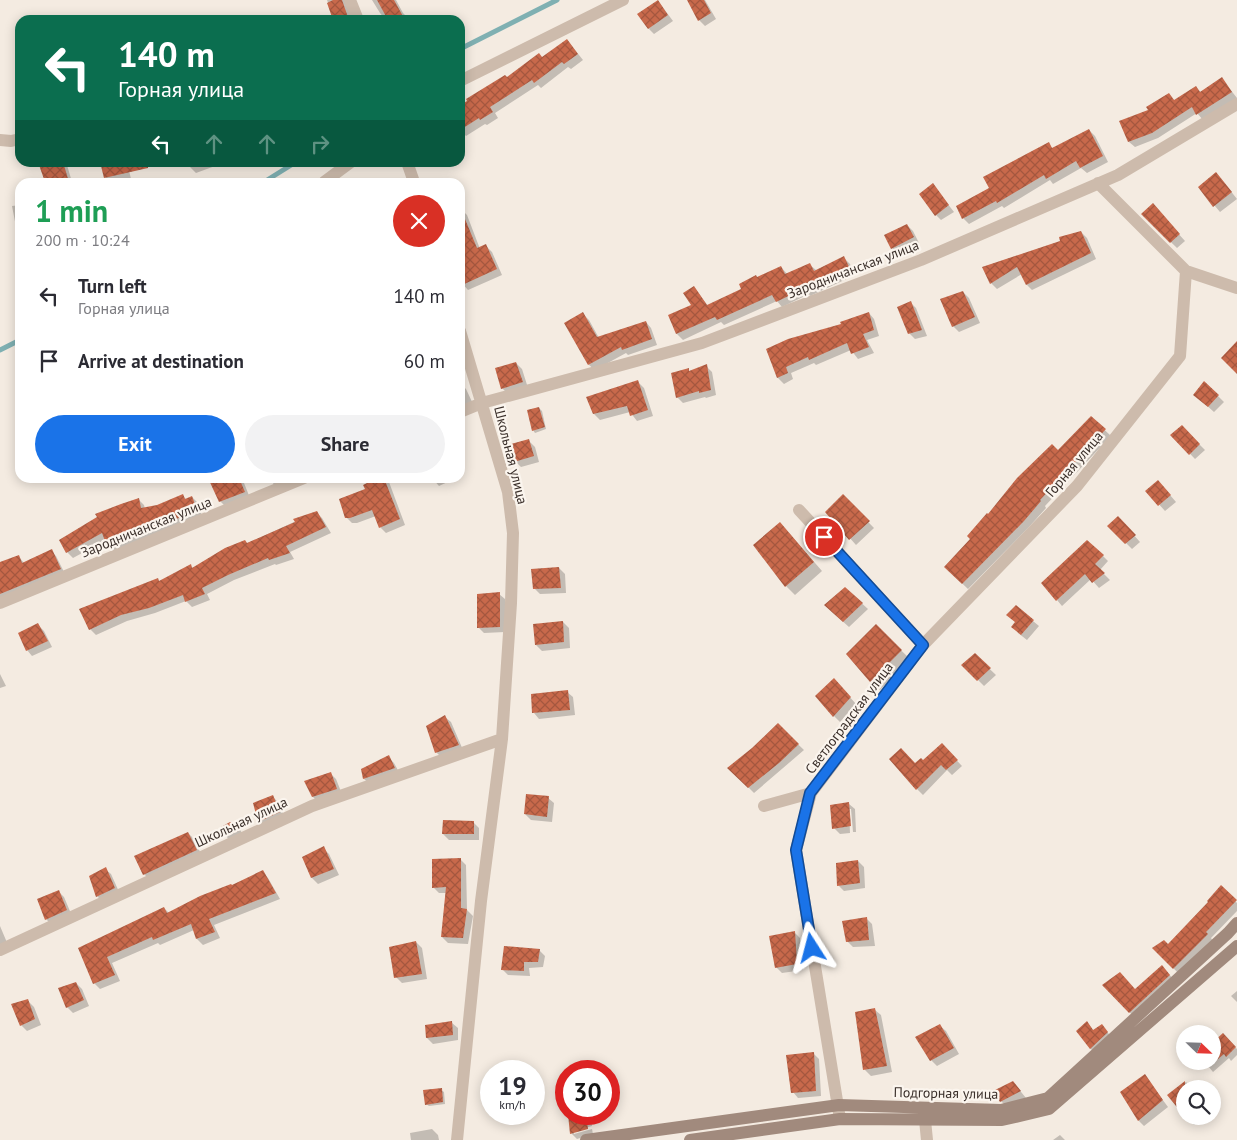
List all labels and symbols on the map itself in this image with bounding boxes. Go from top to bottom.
street label: Зародничанская улица [785,236,921,302]
street label: Школьная улица [490,404,532,506]
street label: Горная улица [1041,427,1107,501]
street label: Зародничанская улица [78,492,214,561]
pin [803,516,845,558]
street label: Светлоградская улица [801,659,897,777]
street label: Школьная улица [192,793,290,851]
position arrow [785,921,837,973]
north arrow [1176,1025,1221,1070]
speed limit sign: 30 [555,1060,620,1125]
street label: Подгорная улица [893,1083,999,1103]

